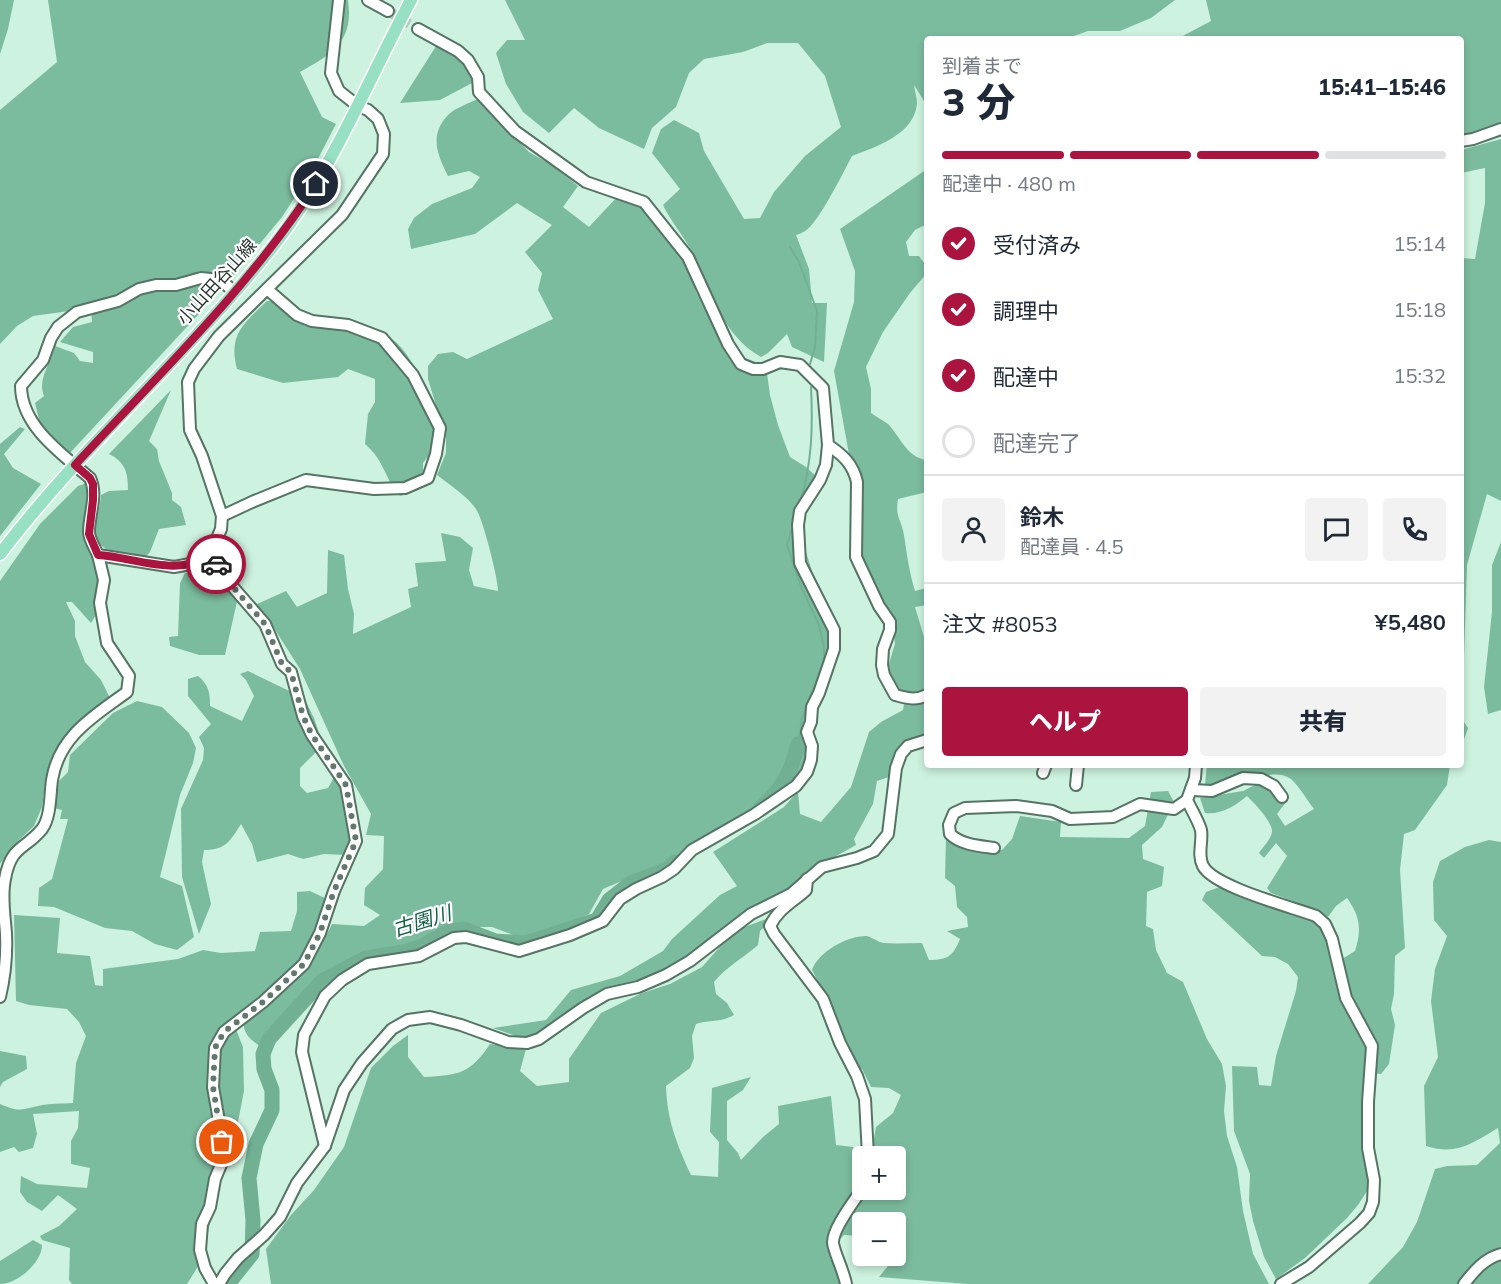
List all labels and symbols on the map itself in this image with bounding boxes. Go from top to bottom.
pin [290,158,341,209]
street label: 小山田谷山線 [172,234,261,329]
courier [186,534,246,594]
water label: 古園川 [390,899,456,941]
pin [196,1116,247,1167]

